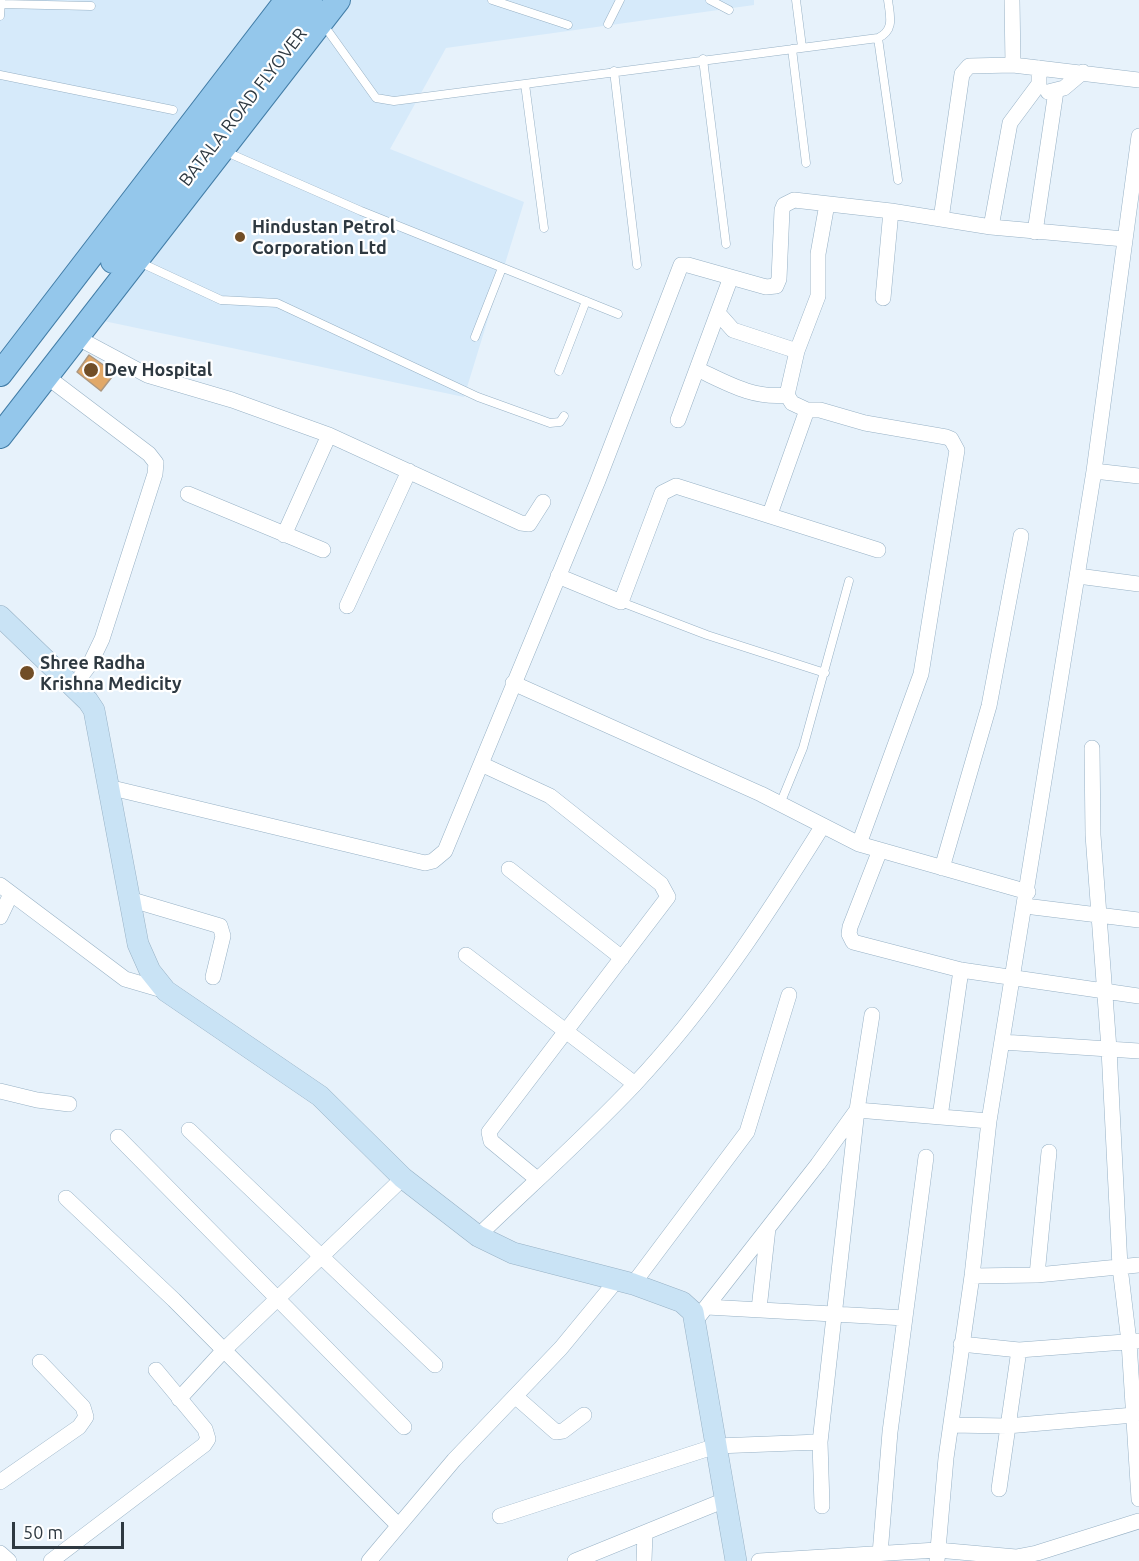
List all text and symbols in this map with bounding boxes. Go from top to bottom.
street label: BATALA ROAD FLYOVER [174,24,312,190]
place label: Hindustan Petrol Corporation Ltd [252,216,395,258]
marker: Hindustan Petrol Corporation Ltd [233,230,247,244]
place label: Dev Hospital [104,359,212,381]
marker: Dev Hospital [82,361,100,379]
place label: Shree Radha Krishna Medicity [40,652,181,694]
marker: Shree Radha Krishna Medicity [18,664,36,682]
scale bar [15,1510,128,1548]
text: 50 m [23,1522,63,1542]

